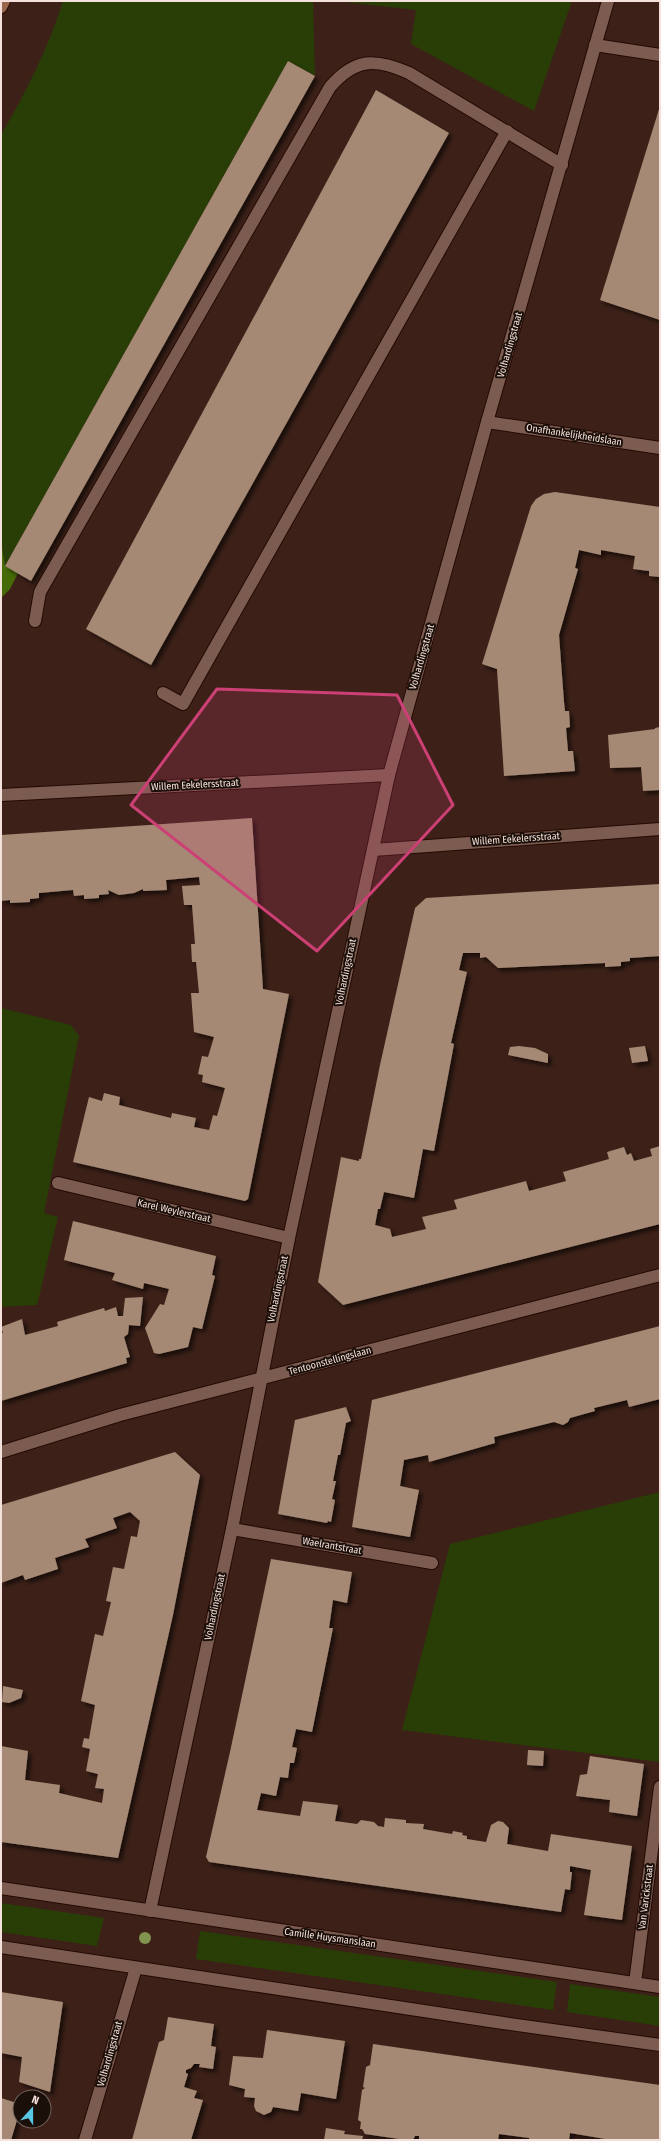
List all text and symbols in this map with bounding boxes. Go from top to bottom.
street label: Volhardingstraat [495,310,525,379]
street label: Onafhankelijkheidslaan [525,422,623,448]
street label: Volhardingstraat [407,622,437,691]
street label: Willem Eekelersstraat [151,777,240,793]
street label: Willem Eekelersstraat [472,830,561,848]
street label: Volhardingstraat [333,937,359,1006]
street label: Karel Weylerstraat [136,1197,212,1225]
street label: Volhardingstraat [265,1254,291,1323]
street label: Tentoonstellingslaan [287,1344,373,1378]
street label: Waelrantstraat [301,1535,363,1557]
street label: Volhardingstraat [202,1572,228,1641]
street label: Van Varickstraat [636,1863,656,1930]
street label: Camille Huysmanslaan [283,1926,377,1950]
street label: Volhardingstraat [95,2019,125,2088]
north arrow [12,2089,52,2129]
text: N [30,2093,41,2107]

